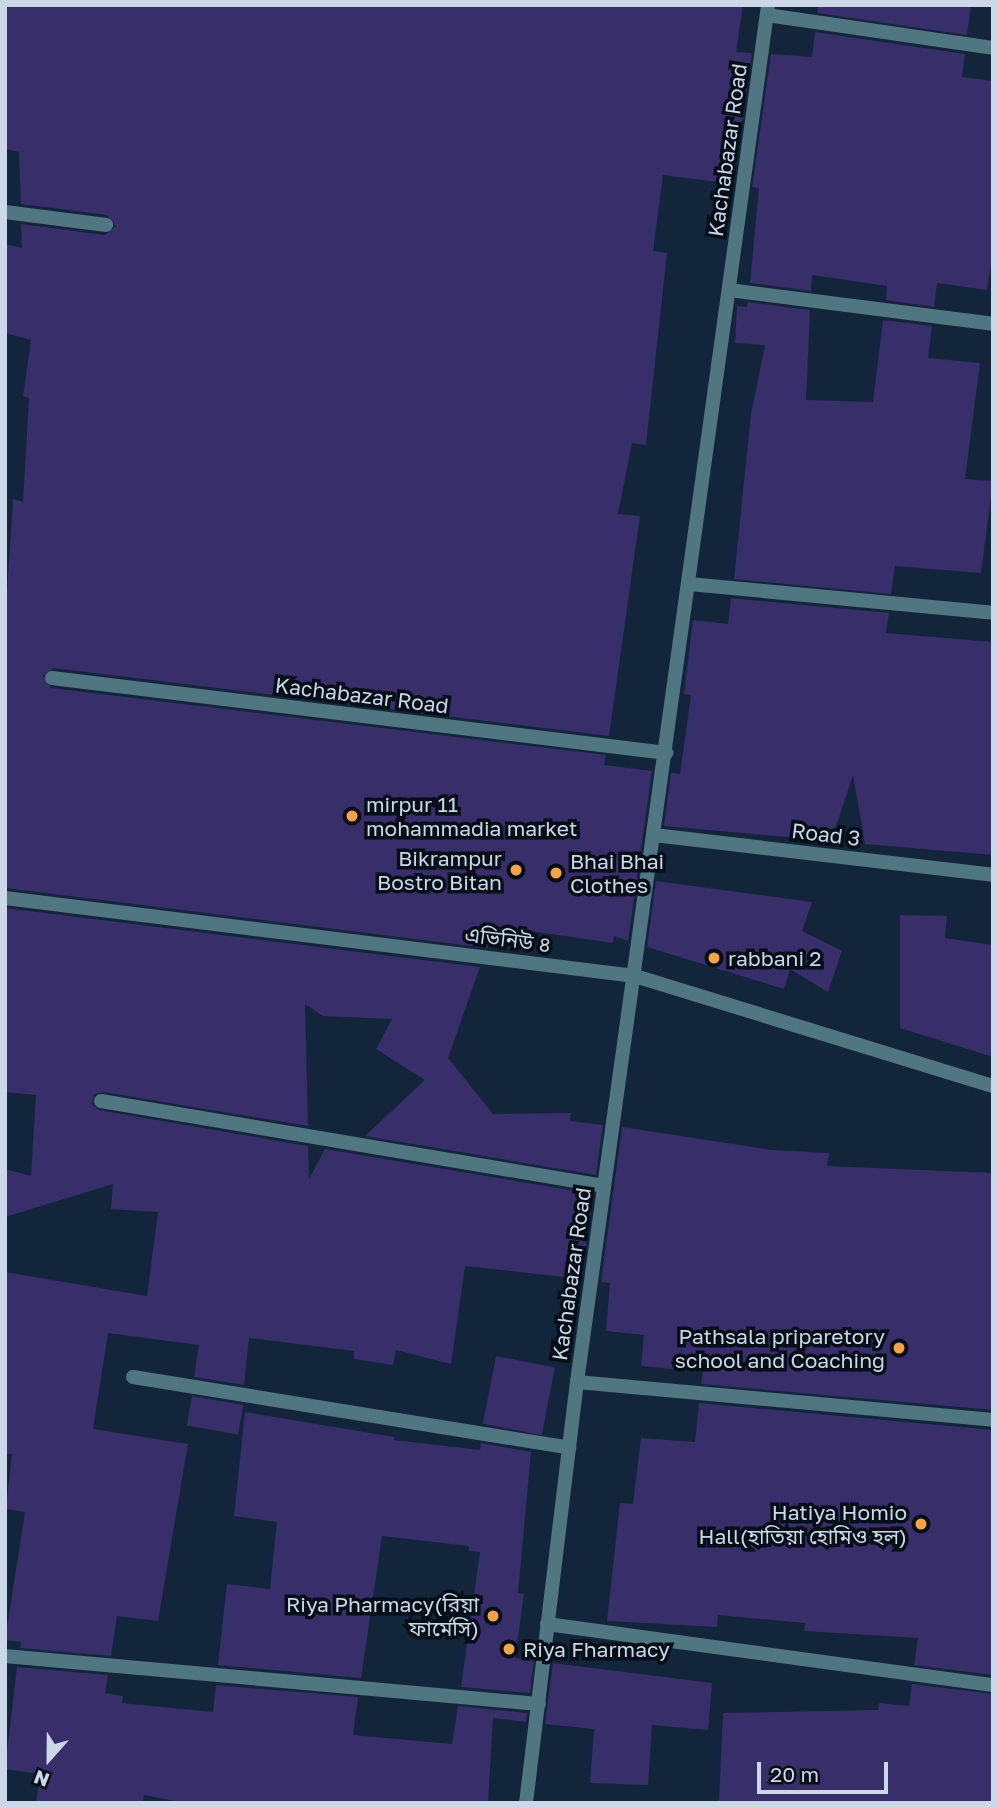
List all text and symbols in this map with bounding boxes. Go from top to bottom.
street label: Kachabazar Road [702,62,752,238]
street label: Kachabazar Road [274,672,450,718]
place label: mirpur 11 mohammadia market [366,791,577,841]
marker: mirpur 11 mohammadia market [344,808,360,824]
street label: Road 3 [790,817,862,851]
place label: Bikrampur Bostro Bitan [377,845,502,895]
place label: Bhai Bhai Clothes [570,848,664,898]
marker: Bikrampur Bostro Bitan [508,862,524,878]
marker: Bhai Bhai Clothes [548,865,564,881]
street label: এভিনিউ ৪ [464,921,552,957]
place label: rabbani 2 [728,945,822,971]
marker: rabbani 2 [706,950,722,966]
street label: Kachabazar Road [546,1186,596,1362]
place label: Pathsala priparetory school and Coaching [675,1323,885,1373]
marker: Pathsala priparetory school and Coaching [891,1340,907,1356]
place label: Hatiya Homio Hall(হাতিয়া হোমিও হল) [698,1499,907,1549]
marker: Hatiya Homio Hall(হাতিয়া হোমিও হল) [913,1516,929,1532]
place label: Riya Pharmacy(রিয়া ফার্মেসি) [286,1591,479,1641]
marker: Riya Pharmacy(রিয়া ফার্মেসি) [485,1608,501,1624]
place label: Riya Fharmacy [523,1636,670,1662]
marker: Riya Fharmacy [501,1641,517,1657]
north arrow [14,1724,84,1794]
scale bar [760,1748,891,1792]
text: 20 m [770,1761,819,1787]
text: N [30,1766,52,1792]

